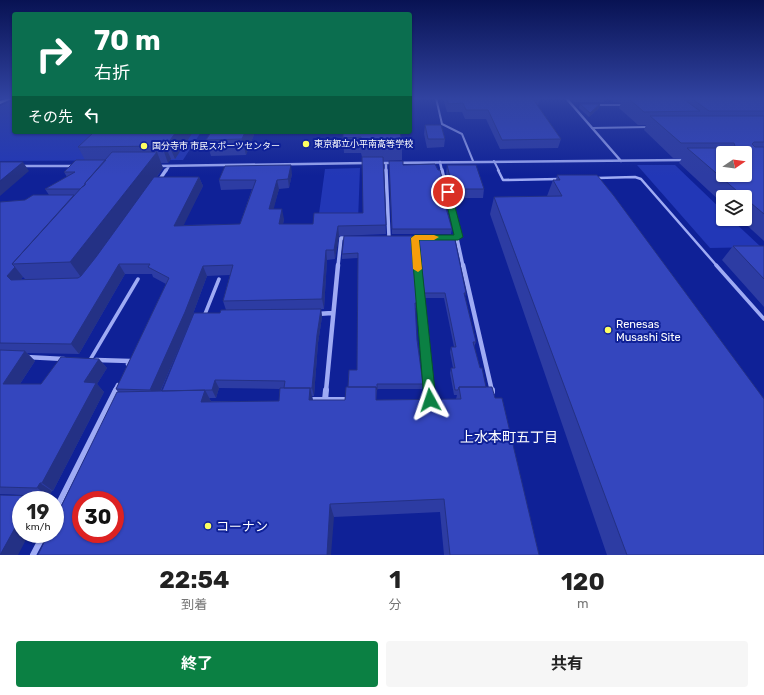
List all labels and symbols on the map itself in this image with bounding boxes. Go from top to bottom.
marker: 東京都立小平南高等学校 [301,139,311,149]
place label: 東京都立小平南高等学校 [314,139,413,149]
marker: 国分寺市 市民スポーツセンター [139,141,149,151]
place label: 国分寺市 市民スポーツセンター [152,141,280,151]
north arrow [716,146,752,182]
pin [431,175,465,209]
place label: Renesas Musashi Site [616,318,681,344]
marker: Renesas Musashi Site [603,325,613,335]
position arrow [409,379,451,421]
district label: 上水本町五丁目 [460,429,558,446]
speed limit sign: 30 [72,491,124,543]
place label: コーナン [216,519,268,534]
marker: コーナン [203,521,213,531]

